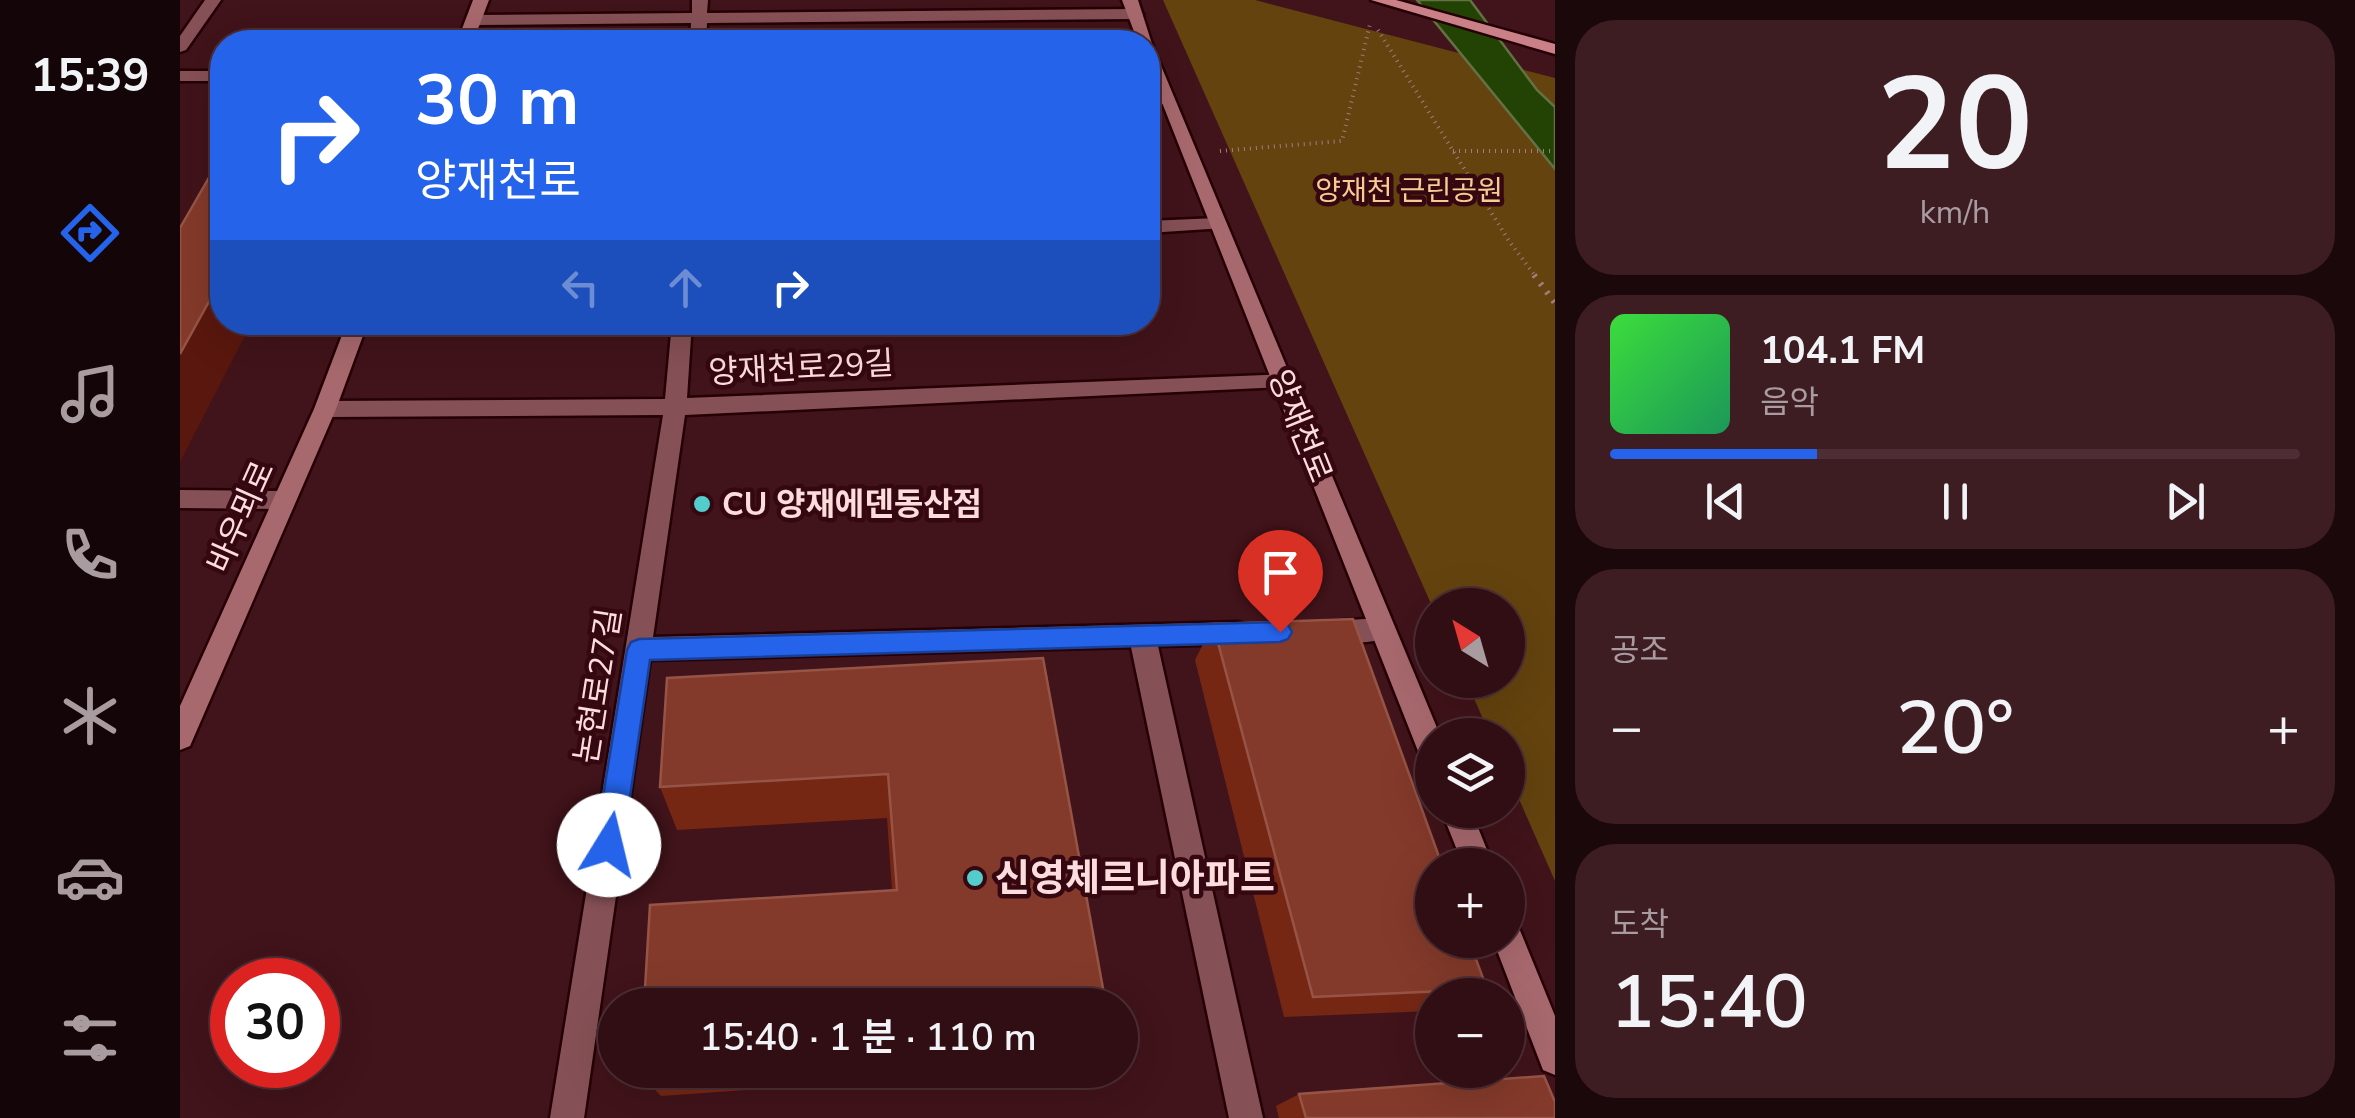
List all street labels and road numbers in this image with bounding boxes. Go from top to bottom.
street label: 양재천로29길 [707,342,895,394]
street label: 양재천로 [1258,363,1342,489]
street label: 바우뫼로 [197,454,285,580]
street label: 논현로27길 [565,606,631,766]

